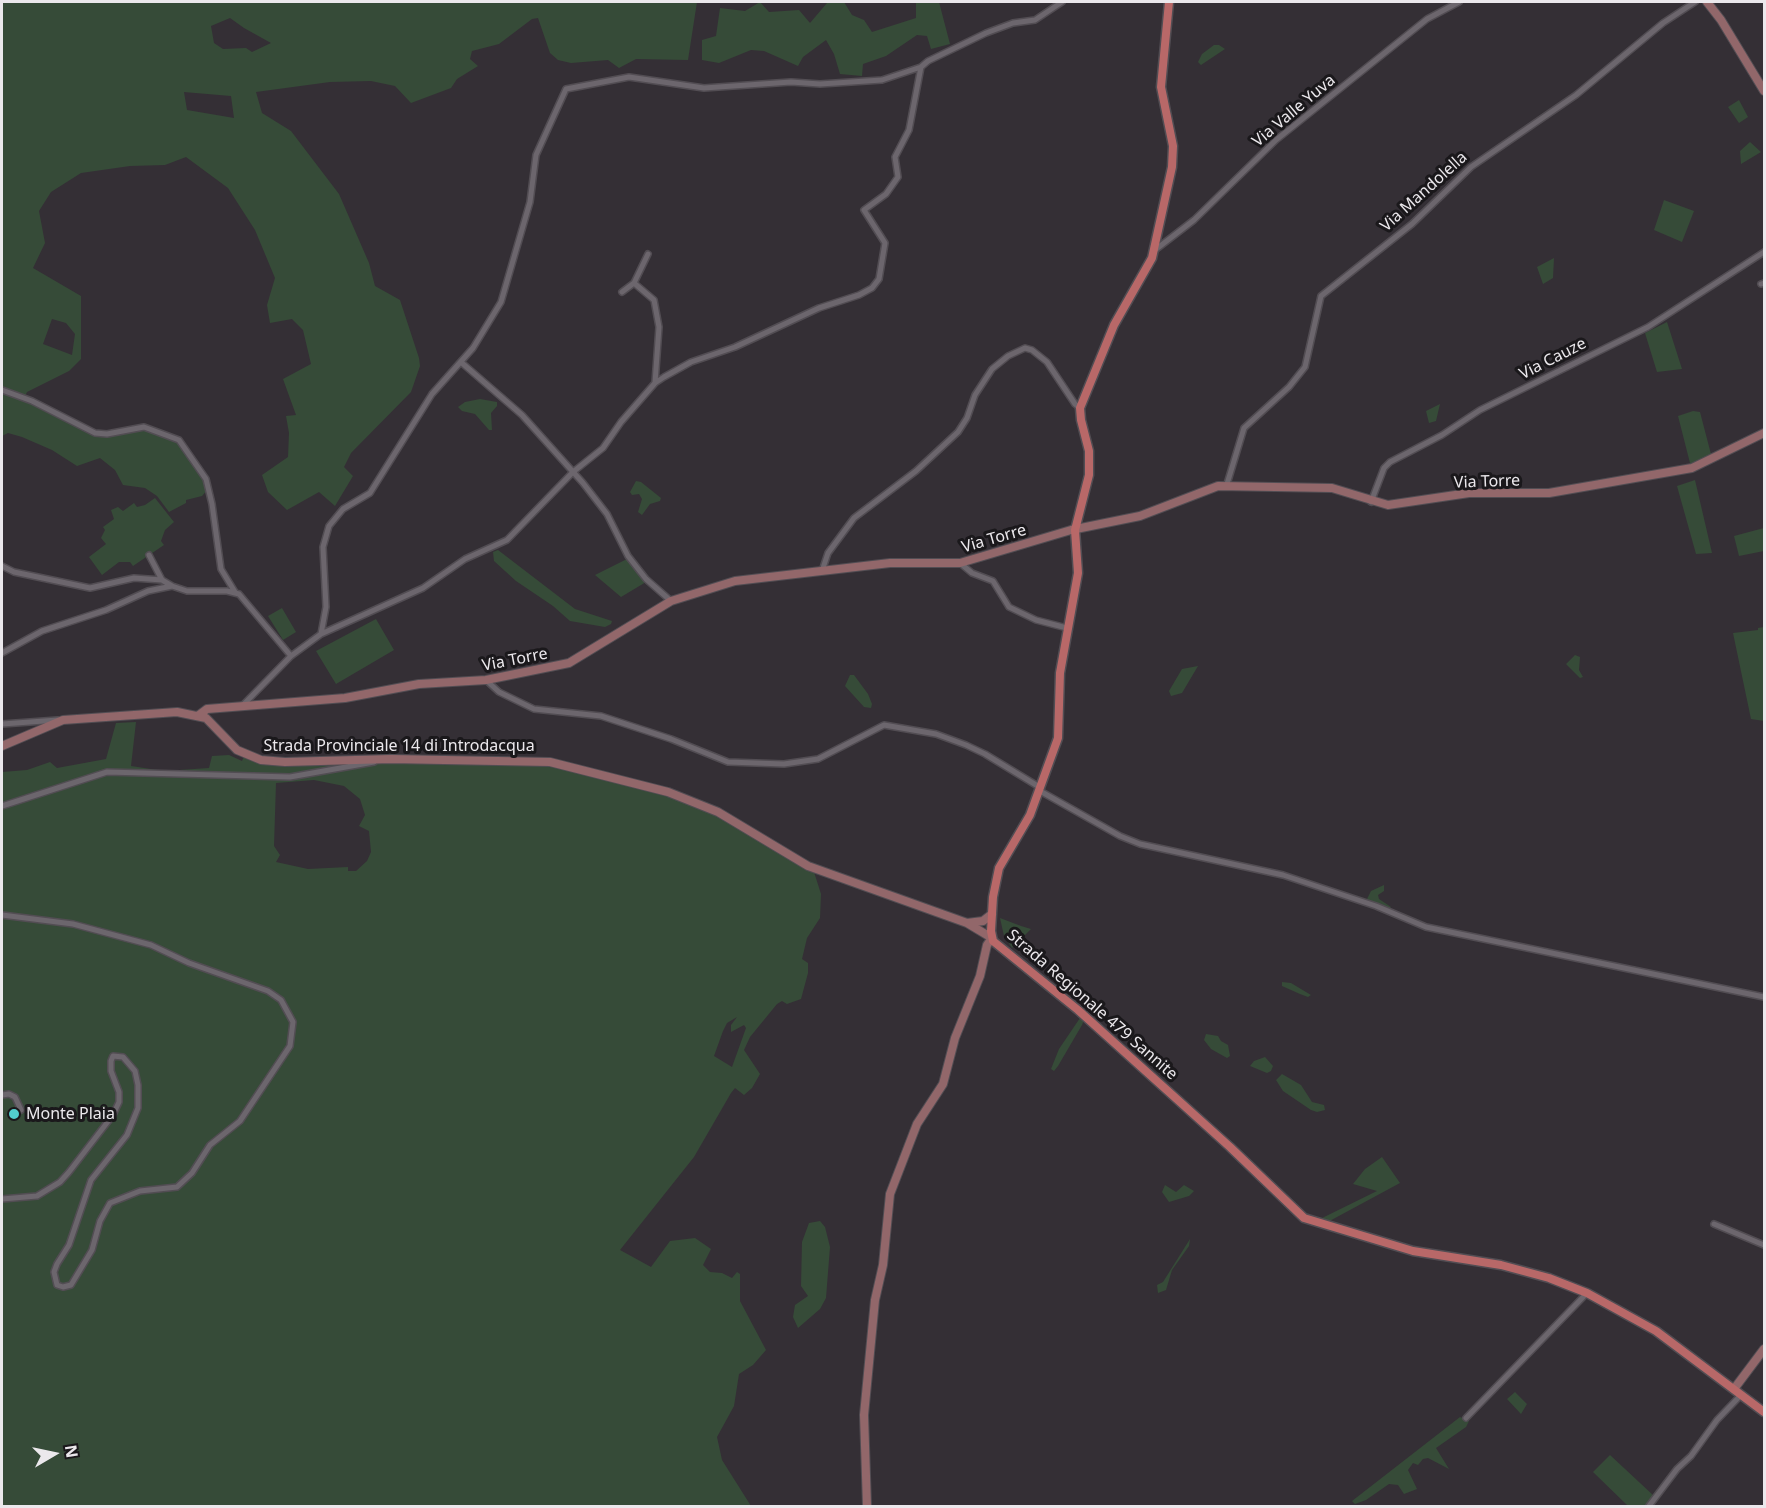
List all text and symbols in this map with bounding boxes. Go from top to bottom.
street label: Via Valle Yuva [1249,71,1339,151]
street label: Via Mandolella [1377,148,1471,236]
street label: Via Cauze [1516,334,1590,384]
street label: Via Torre [1454,471,1520,493]
street label: Via Torre [960,521,1028,557]
street label: Via Torre [481,644,549,676]
street label: Strada Provinciale 14 di Introdacqua [263,736,535,756]
street label: Strada Regionale 479 Sannite [1003,926,1181,1084]
place label: Monte Plaia [26,1104,115,1124]
marker: Monte Plaia [7,1107,21,1121]
north arrow [24,1424,84,1484]
text: N [60,1443,84,1459]

